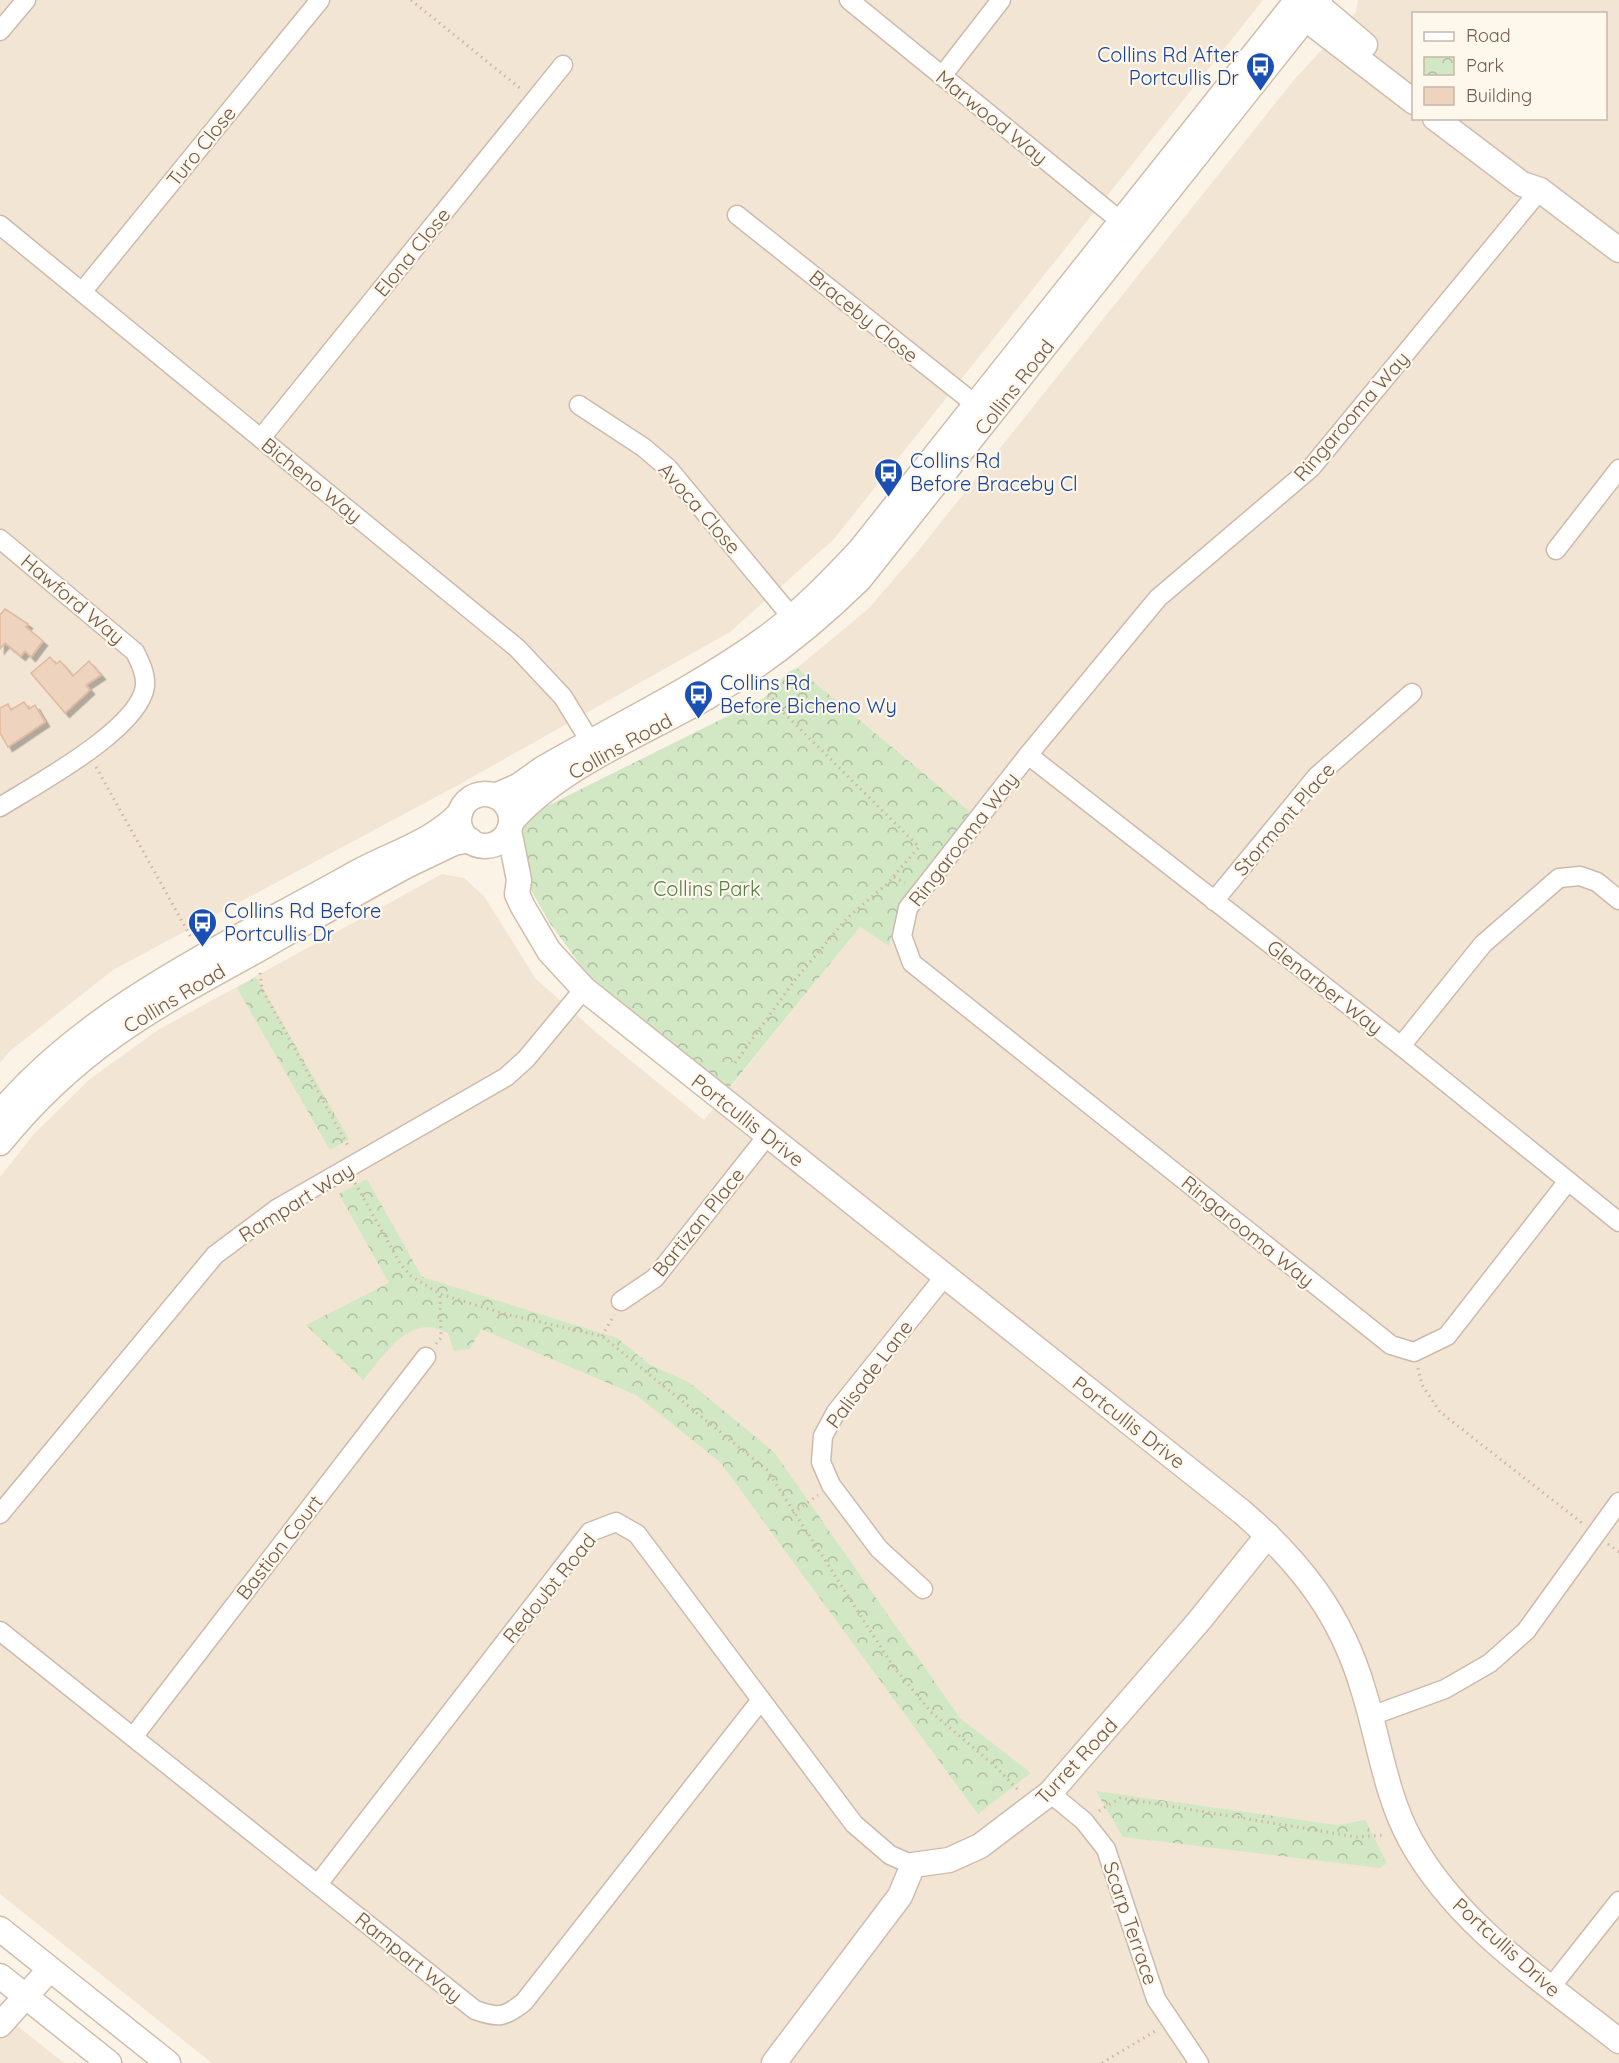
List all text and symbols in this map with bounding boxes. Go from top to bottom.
legend [1412,12,1607,120]
text: Road [1466,24,1511,47]
place label: Collins Rd After Portcullis Dr [1097,42,1239,90]
bus stop icon: Collins Rd After Portcullis Dr [1244,50,1276,92]
text: Park [1466,54,1504,77]
street label: Marwood Way [931,64,1053,170]
text: Building [1466,84,1532,107]
street label: Turo Close [161,101,241,191]
street label: Elona Close [369,202,455,302]
street label: Braceby Close [804,264,924,368]
street label: Collins Road [969,334,1059,440]
street label: Ringarooma Way [1288,346,1414,486]
street label: Bicheno Way [257,432,367,528]
place label: Collins Rd Before Braceby Cl [910,448,1078,496]
bus stop icon: Collins Rd Before Braceby Cl [873,456,905,498]
street label: Avoca Close [653,457,747,559]
street label: Hawford Way [16,548,130,650]
place label: Collins Rd Before Bicheno Wy [720,670,897,718]
bus stop icon: Collins Rd Before Bicheno Wy [683,678,715,720]
street label: Collins Road [564,707,676,785]
street label: Stormont Place [1228,757,1340,881]
street label: Ringarooma Way [903,767,1023,911]
park label: Collins Park [653,876,761,901]
place label: Collins Rd Before Portcullis Dr [224,898,381,946]
bus stop icon: Collins Rd Before Portcullis Dr [187,906,219,948]
street label: Glenarber Way [1262,934,1388,1040]
street label: Collins Road [118,958,230,1038]
street label: Portcullis Drive [687,1068,809,1172]
street label: Rampart Way [234,1157,358,1247]
street label: Bartizan Place [646,1162,750,1282]
street label: Ringarooma Way [1177,1170,1319,1292]
street label: Palisade Lane [820,1315,918,1433]
street label: Portcullis Drive [1068,1370,1190,1474]
street label: Bastion Court [230,1490,328,1604]
street label: Redoubt Road [497,1528,601,1648]
street label: Turret Road [1030,1713,1122,1809]
street label: Scarp Terrace [1098,1858,1164,1988]
street label: Portcullis Drive [1448,1892,1566,2002]
street label: Rampart Way [350,1906,468,2008]

